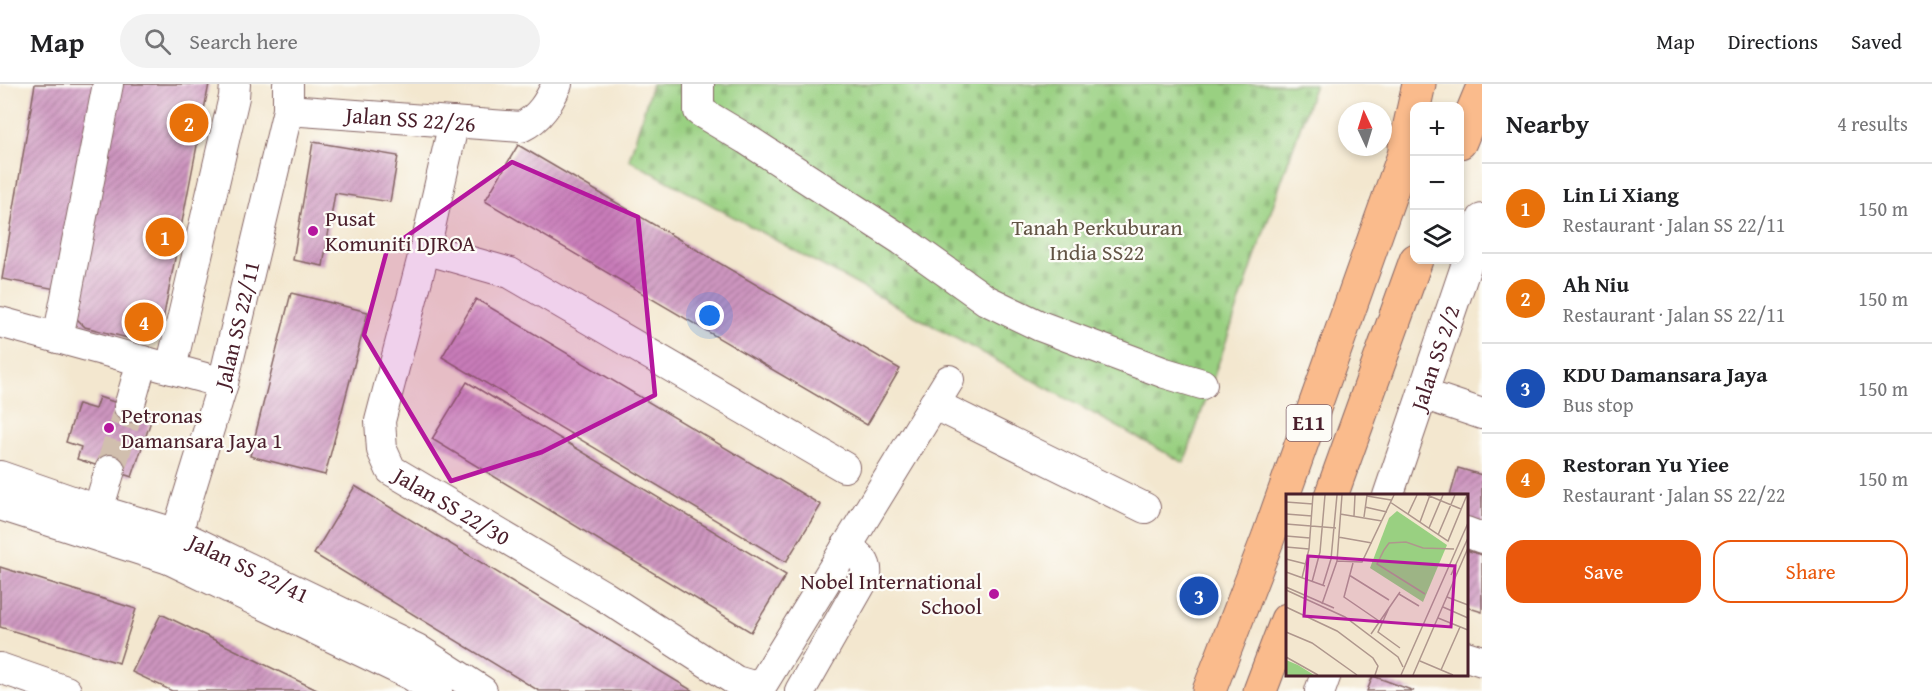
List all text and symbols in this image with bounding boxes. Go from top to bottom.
search box [120,14,540,68]
text: Map [30,21,84,62]
icon: search [141,25,174,58]
text: Search here [189,25,298,57]
text: Map [1656,26,1695,57]
text: Directions [1728,26,1818,57]
text: Saved [1851,26,1902,57]
street label: Jalan SS 22/26 [342,98,477,140]
pin: 2 [170,100,208,146]
north arrow [1338,102,1392,156]
map controls [1410,102,1464,264]
button: + [1410,102,1464,156]
text: Nearby [1506,104,1589,143]
text: 4 results [1837,109,1908,138]
button: − [1410,156,1464,210]
text: Lin Li Xiang [1563,178,1679,210]
text: 1 [1520,194,1531,223]
text: 150 m [1858,194,1908,223]
place label: Pusat Komuniti DJROA [325,202,476,259]
button: layers [1410,210,1464,264]
text: Restaurant · Jalan SS 22/11 [1563,210,1785,239]
park label: Tanah Perkuburan India SS22 [1011,211,1183,268]
pin: 1 [146,214,184,260]
marker: Pusat Komuniti DJROA [306,224,320,238]
street label: Jalan SS 22/11 [205,258,268,396]
text: Ah Niu [1563,268,1629,300]
text: 2 [1520,284,1531,313]
text: 150 m [1858,284,1908,313]
pin: 4 [124,300,164,344]
text: Restaurant · Jalan SS 22/11 [1563,300,1785,329]
your location [695,301,724,330]
street label: Jalan SS 2/2 [1401,301,1468,417]
text: KDU Damansara Jaya [1563,358,1767,390]
text: 3 [1520,374,1531,403]
text: 150 m [1858,374,1908,403]
text: Bus stop [1563,390,1634,419]
place label: Petronas Damansara Jaya 1 [121,399,283,456]
road number: E11 [1286,405,1332,441]
marker: Petronas Damansara Jaya 1 [102,421,116,435]
text: Restoran Yu Yiee [1563,448,1729,480]
street label: Jalan SS 22/30 [385,458,516,553]
text: 4 [1520,464,1531,493]
text: 150 m [1858,464,1908,493]
text: Restaurant · Jalan SS 22/22 [1563,480,1785,509]
inset map [1286,494,1467,676]
street label: Jalan SS 22/41 [181,524,315,611]
button: Save [1506,540,1701,603]
button: Share [1713,540,1908,603]
place label: Nobel International School [801,565,982,622]
pin: 3 [1180,574,1218,618]
marker: Nobel International School [987,587,1001,601]

